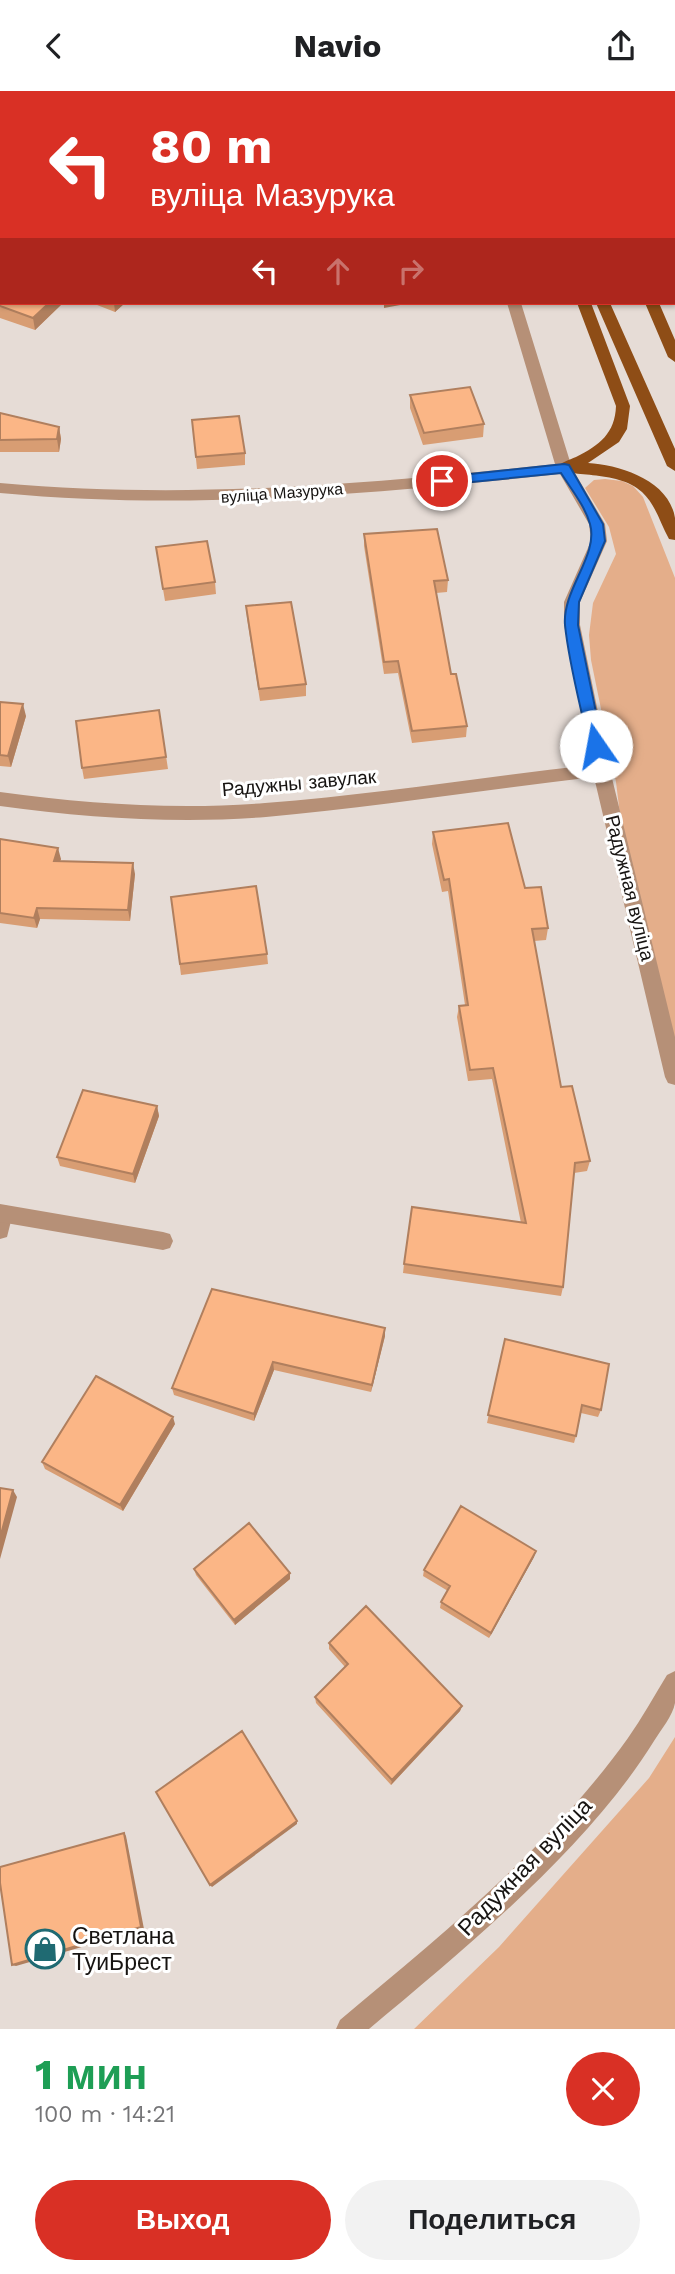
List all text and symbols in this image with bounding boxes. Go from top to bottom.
icon: back [35,27,73,65]
text: Navio [294,27,381,65]
icon: share [602,27,640,65]
text: 80 m [150,117,272,175]
icon: left [35,119,126,210]
text: вуліца Мазурука [150,176,395,214]
icon: left [246,252,284,290]
icon: ahead [319,252,357,290]
icon: right [392,252,430,290]
pin [412,451,472,511]
icon: arrive [423,462,461,500]
street label: вуліца Мазурука [220,479,344,507]
position arrow [559,709,633,783]
street label: Радужны завулак [221,765,378,801]
street label: Радужная вуліца [601,813,659,964]
street label: Радужная вуліца [452,1792,598,1941]
place label: Светлана ТуиБрест [72,1923,175,1976]
shop icon: Светлана ТуиБрест [24,1928,66,1970]
text: 1 мин [35,2050,147,2099]
button: close [566,2052,640,2126]
text: 100 m · 14:21 [35,2101,175,2128]
button: Выход [35,2180,331,2260]
button: Поделиться [345,2180,640,2260]

